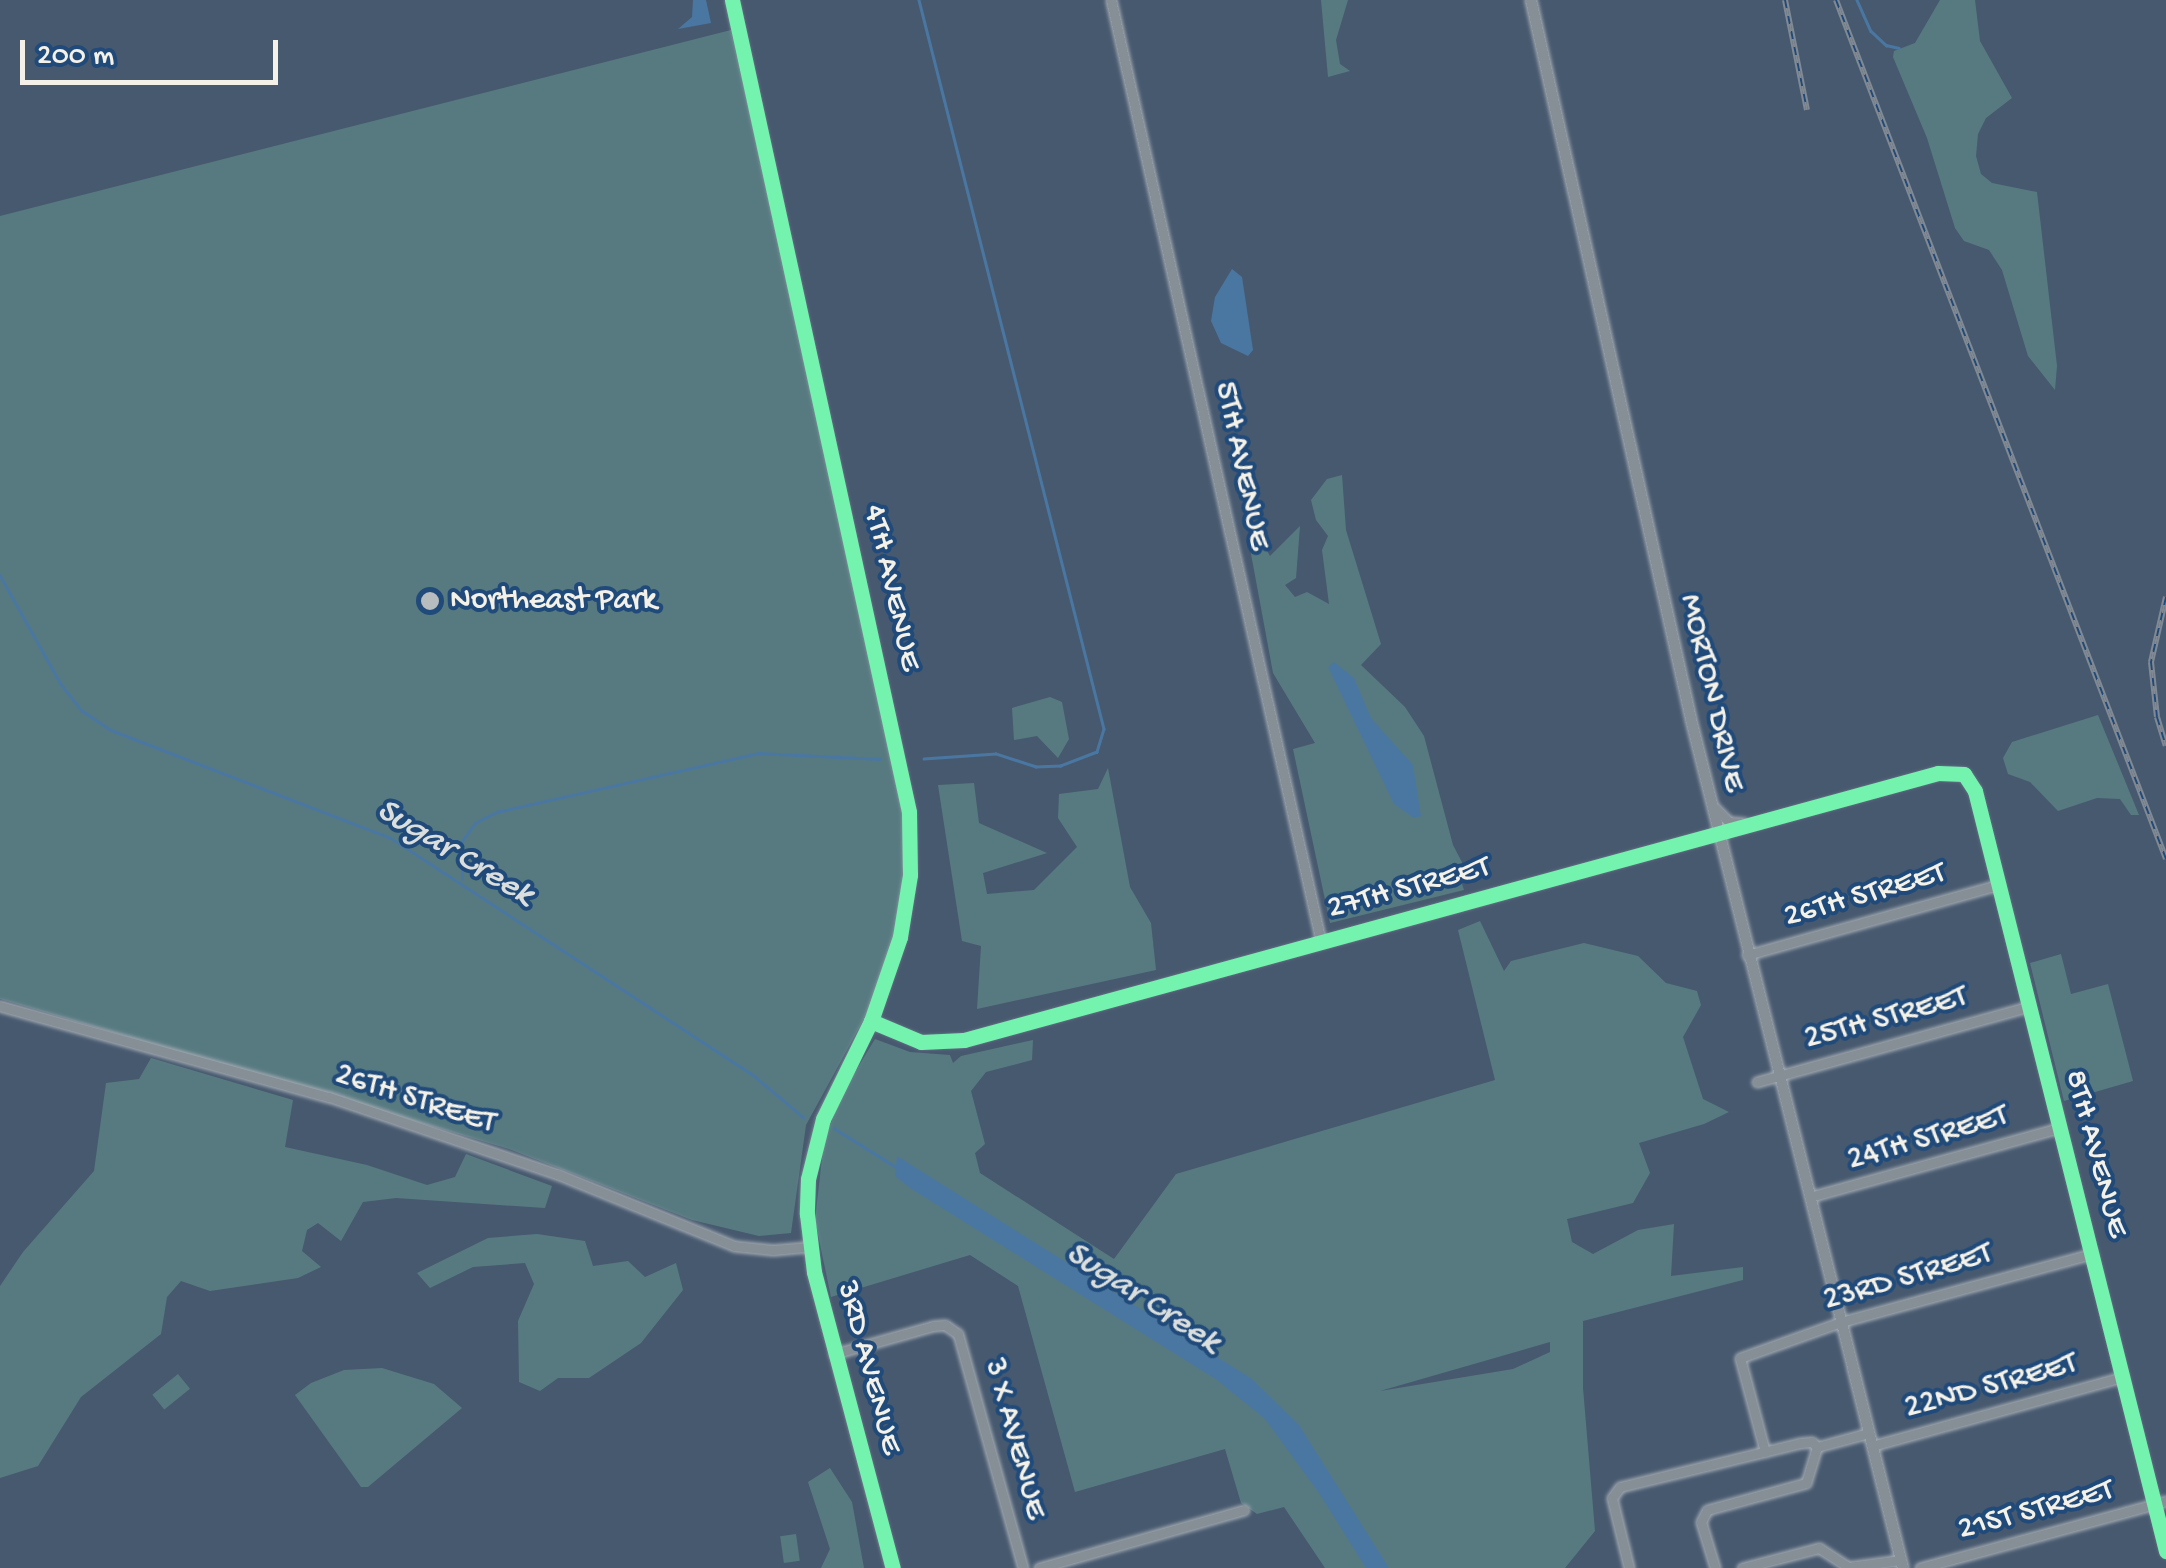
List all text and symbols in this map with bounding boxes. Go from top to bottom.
scale bar [25,20,282,82]
text: 200 m [37,40,114,75]
street label: 5TH AVENUE [1204,378,1278,554]
street label: 4TH AVENUE [853,501,929,675]
place label: Northeast Park [450,582,657,620]
marker: Northeast Park [419,590,441,612]
street label: MORTON DRIVE [1670,591,1752,795]
water label: Sugar Creek [368,791,540,917]
street label: 27TH STREET [1324,849,1494,929]
street label: 26TH STREET [1780,855,1950,937]
street label: 25TH STREET [1800,979,1972,1059]
street label: 26TH STREET [330,1056,500,1144]
street label: 8TH AVENUE [2054,1066,2136,1242]
street label: 24TH STREET [1843,1098,2013,1180]
water label: Sugar Creek [1057,1234,1227,1364]
street label: 23RD STREET [1819,1236,1997,1320]
street label: 3RD AVENUE [826,1277,910,1459]
street label: 22ND STREET [1901,1346,2081,1428]
street label: 3 X AVENUE [974,1355,1054,1523]
street label: 21ST STREET [1954,1472,2118,1550]

